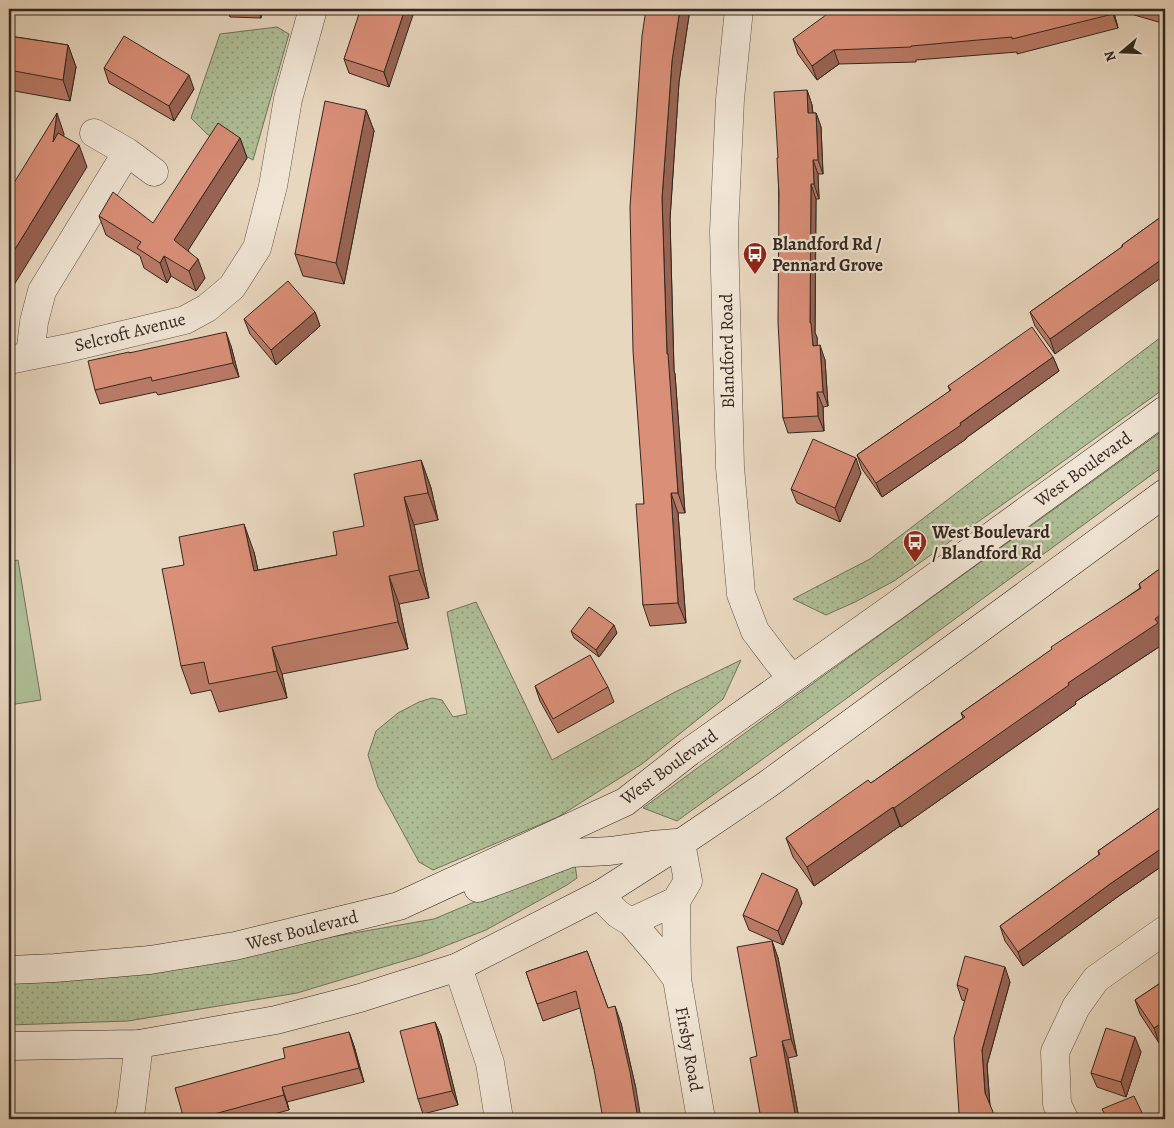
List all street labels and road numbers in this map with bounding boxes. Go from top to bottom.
street label: Blandford Road [714,293,740,409]
street label: Selcroft Avenue [72,307,188,357]
street label: West Boulevard [1029,425,1137,513]
street label: West Boulevard [615,723,723,811]
street label: West Boulevard [243,904,361,956]
street label: Firsby Road [670,1005,708,1094]

